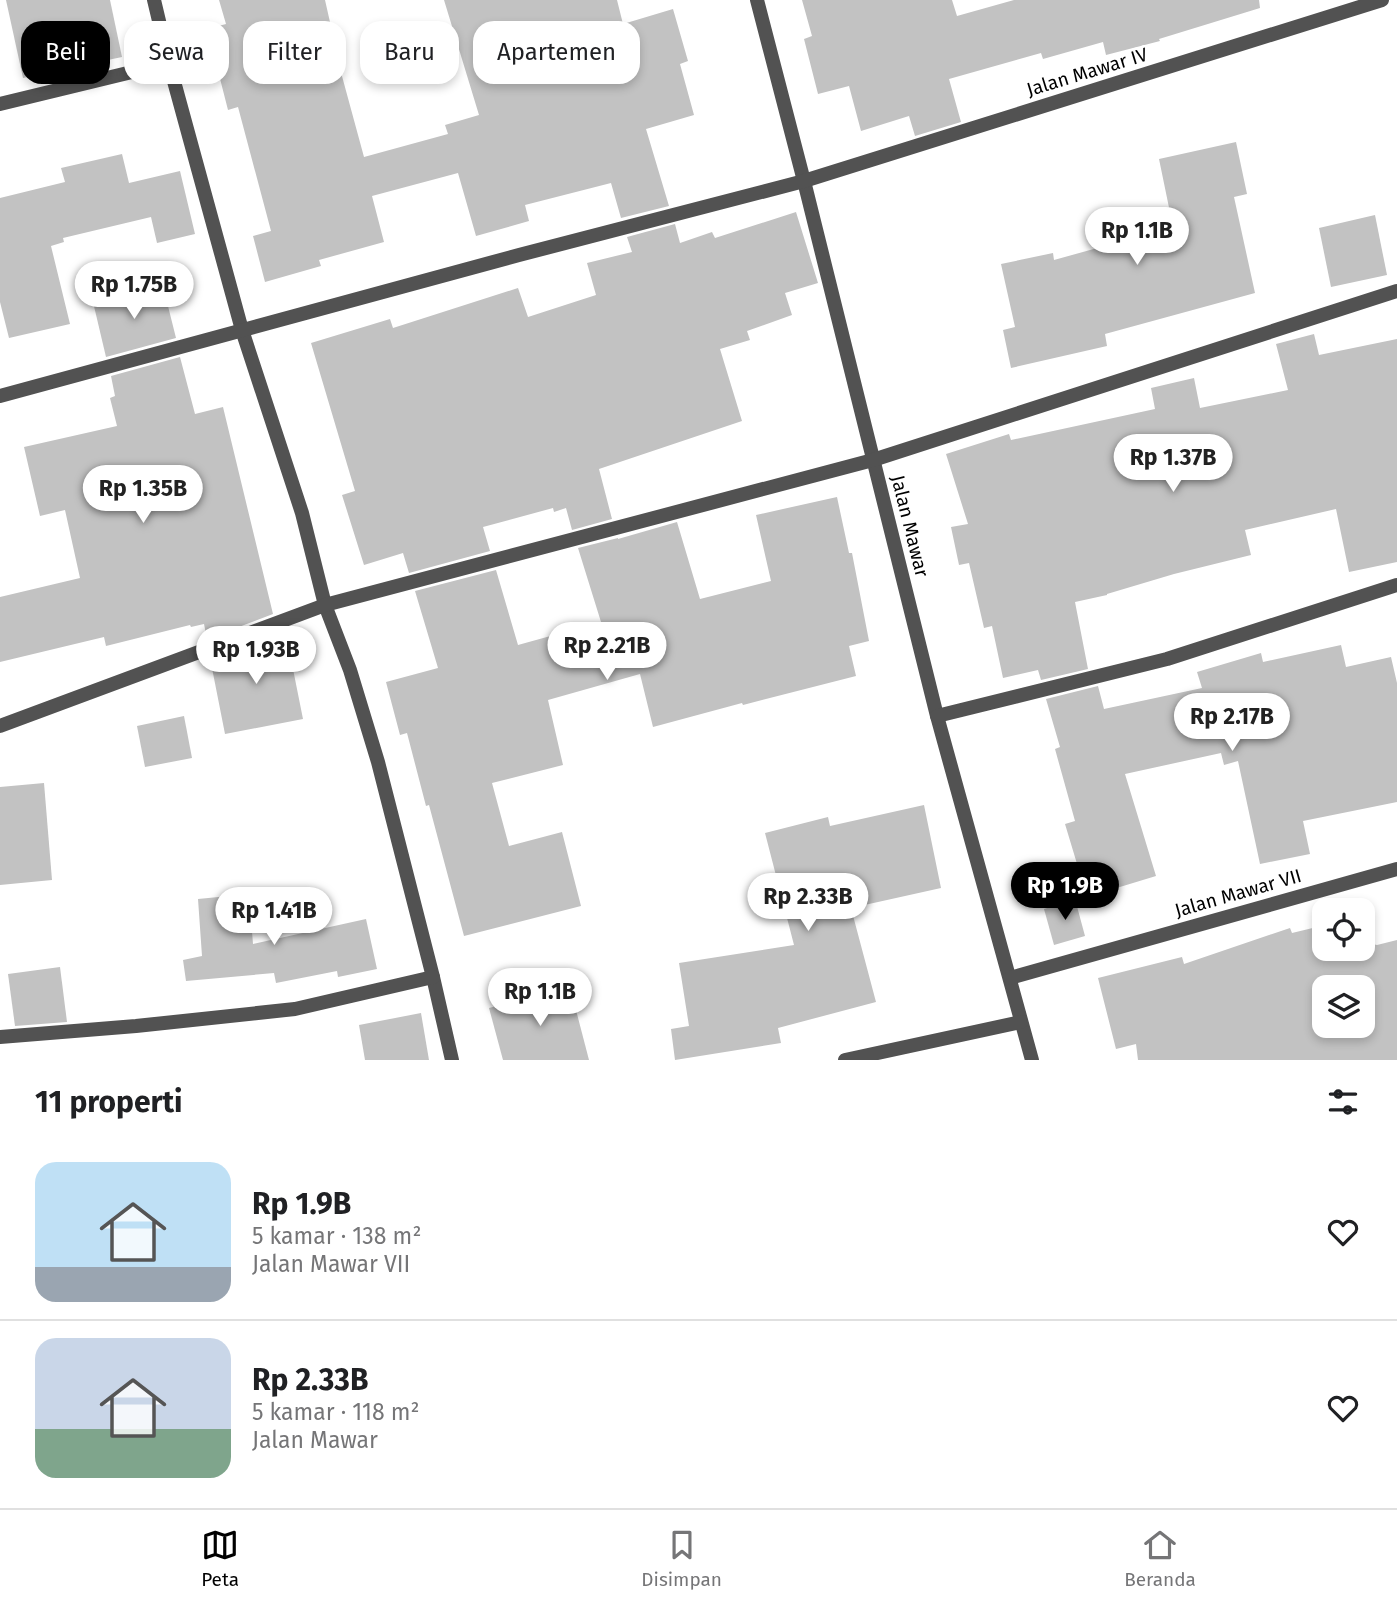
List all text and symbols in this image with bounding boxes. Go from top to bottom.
chip: Beli [21,21,110,84]
chip: Sewa [124,21,229,84]
chip: Filter [243,21,346,84]
chip: Baru [360,21,459,84]
chip: Apartemen [473,21,640,84]
street label: Jalan Mawar IV [1024,43,1151,101]
pin: Rp 1.1B [1072,208,1202,267]
text: Rp 1.1B [1101,216,1173,244]
pin: Rp 1.75B [62,262,206,321]
text: Rp 1.75B [91,270,177,298]
pin: Rp 1.37B [1101,434,1245,494]
text: Rp 1.37B [1130,443,1216,471]
pin: Rp 1.35B [71,466,215,525]
street label: Jalan Mawar [886,473,934,580]
text: Rp 1.35B [99,474,187,502]
pin: Rp 2.21B [535,622,679,682]
pin: Rp 1.93B [184,626,328,686]
text: Rp 2.21B [563,631,651,659]
text: Rp 1.93B [212,635,300,663]
pin: Rp 2.17B [1160,694,1304,753]
text: Rp 2.17B [1190,702,1274,730]
pin: Rp 1.9B [1000,862,1130,922]
street label: Jalan Mawar VII [1172,864,1304,922]
text: Rp 1.9B [1027,871,1103,899]
pin: Rp 2.33B [736,874,880,933]
text: Rp 2.33B [763,882,853,910]
pin: Rp 1.41B [202,888,346,947]
text: Rp 1.41B [231,896,317,924]
map controls [1312,898,1375,1038]
button: locate [1312,898,1375,961]
pin: Rp 1.1B [475,968,605,1028]
button: layers [1312,975,1375,1038]
text: Rp 1.1B [504,977,576,1005]
icon: filters [1324,1083,1362,1121]
text: 11 properti [35,1084,183,1120]
text: Rp 1.9B [252,1186,351,1222]
icon: home [91,1190,175,1274]
icon: heart [1324,1213,1362,1251]
text: 5 kamar · 138 m² [252,1222,421,1250]
text: Jalan Mawar VII [252,1250,410,1278]
text: Rp 2.33B [252,1362,368,1398]
icon: home [91,1366,175,1450]
icon: heart [1324,1389,1362,1427]
text: 5 kamar · 118 m² [252,1398,420,1426]
text: Jalan Mawar [252,1426,378,1454]
tab: Peta [201,1526,239,1591]
tab: Disimpan [641,1526,722,1591]
tab: Beranda [1124,1526,1196,1591]

